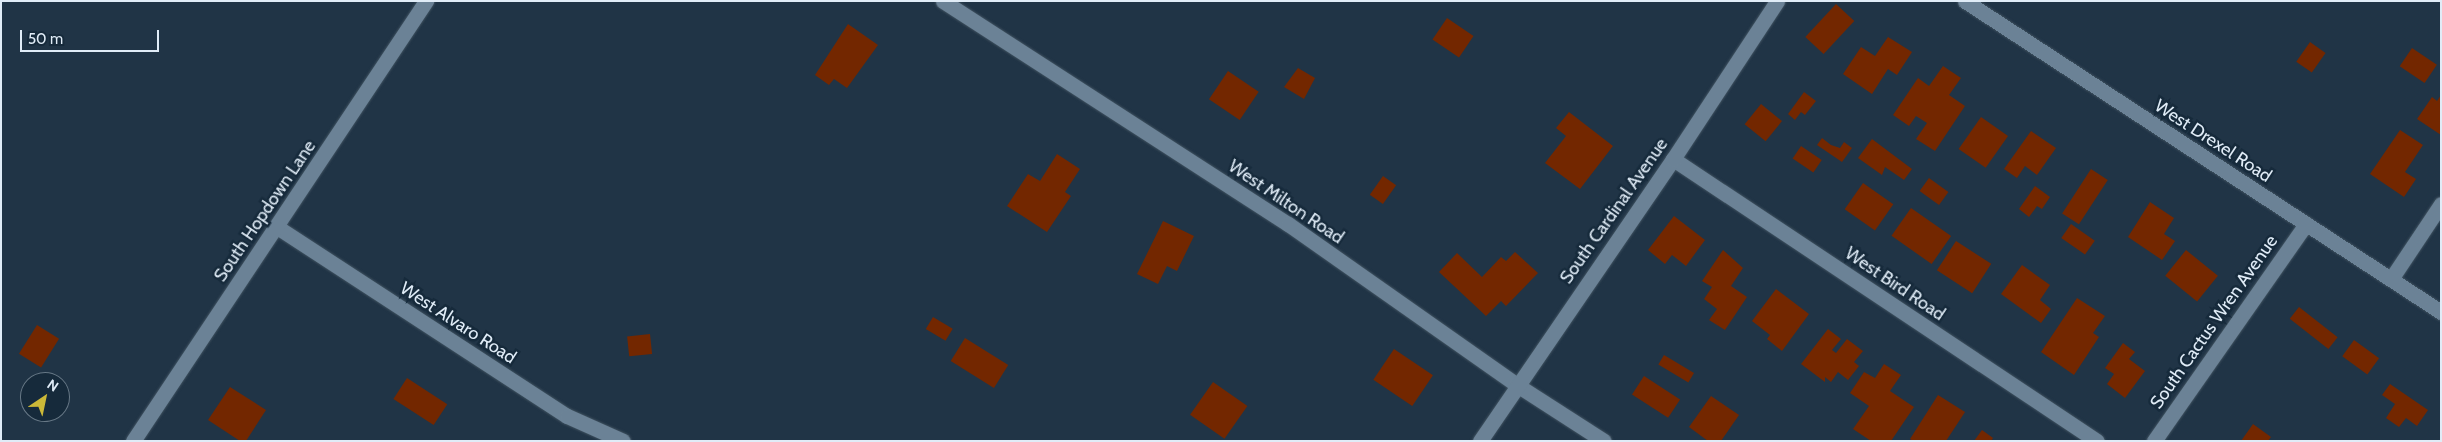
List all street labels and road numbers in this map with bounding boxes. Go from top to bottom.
street label: West Drexel Road [2150,95,2276,187]
street label: South Cardinal Avenue [1556,134,1672,288]
street label: South Hopdown Lane [210,136,320,286]
street label: West Milton Road [1224,155,1348,249]
street label: South Cactus Wren Avenue [2146,231,2282,413]
street label: West Bird Road [1841,243,1949,325]
street label: West Alvaro Road [396,277,520,369]

